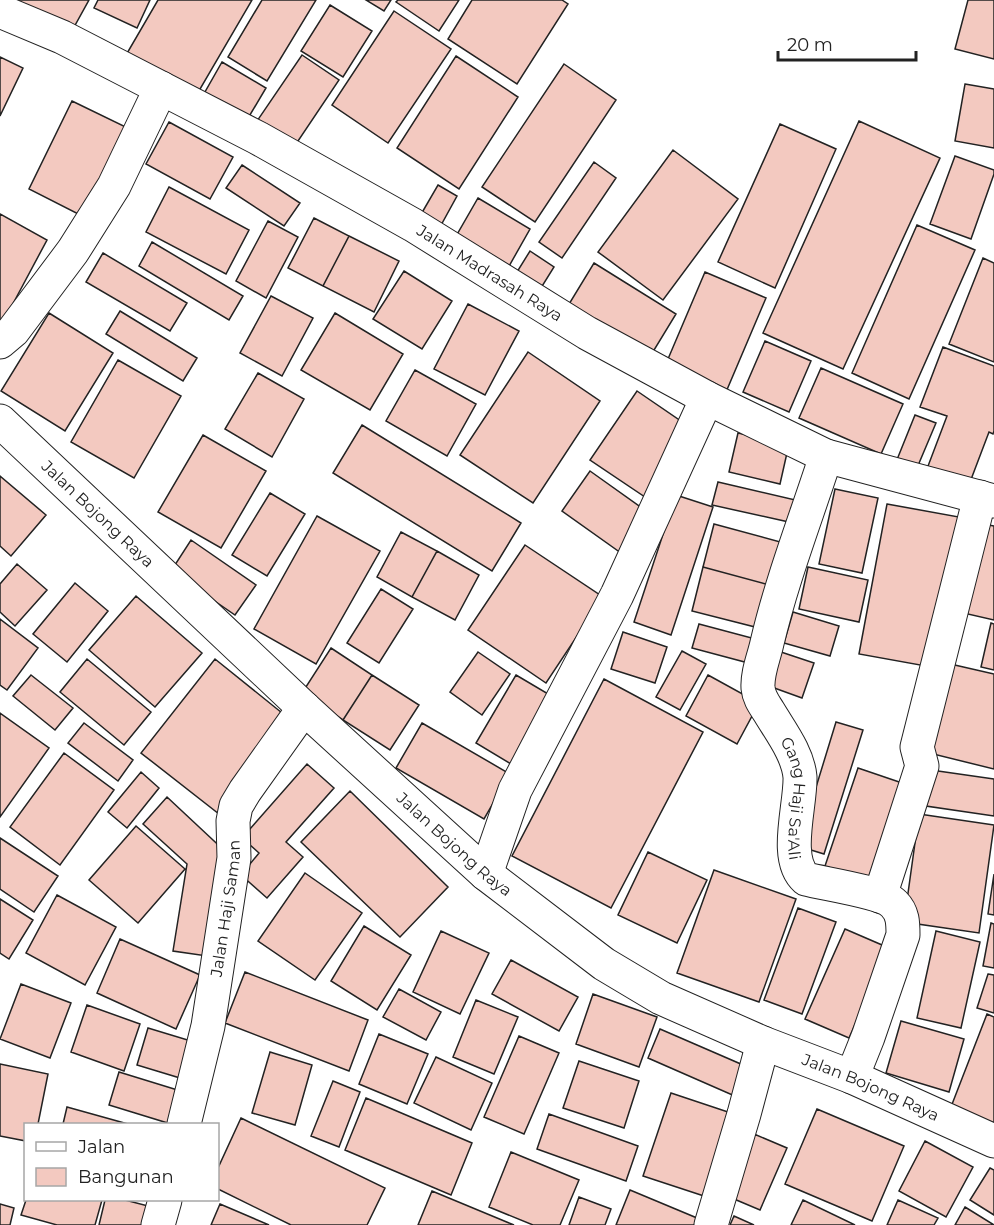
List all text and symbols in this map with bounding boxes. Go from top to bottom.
scale bar [778,24,916,62]
text: 20 m [787,34,833,56]
street label: Jalan Madrasah Raya [412,220,566,325]
street label: Jalan Bojong Raya [37,456,158,571]
street label: Gang Haji Sa'Ali [776,734,809,861]
street label: Jalan Bojong Raya [392,788,515,900]
street label: Jalan Haji Saman [207,840,244,979]
street label: Jalan Bojong Raya [798,1049,942,1125]
legend [24,1123,219,1201]
text: Jalan [77,1136,125,1158]
text: Bangunan [78,1166,174,1188]

